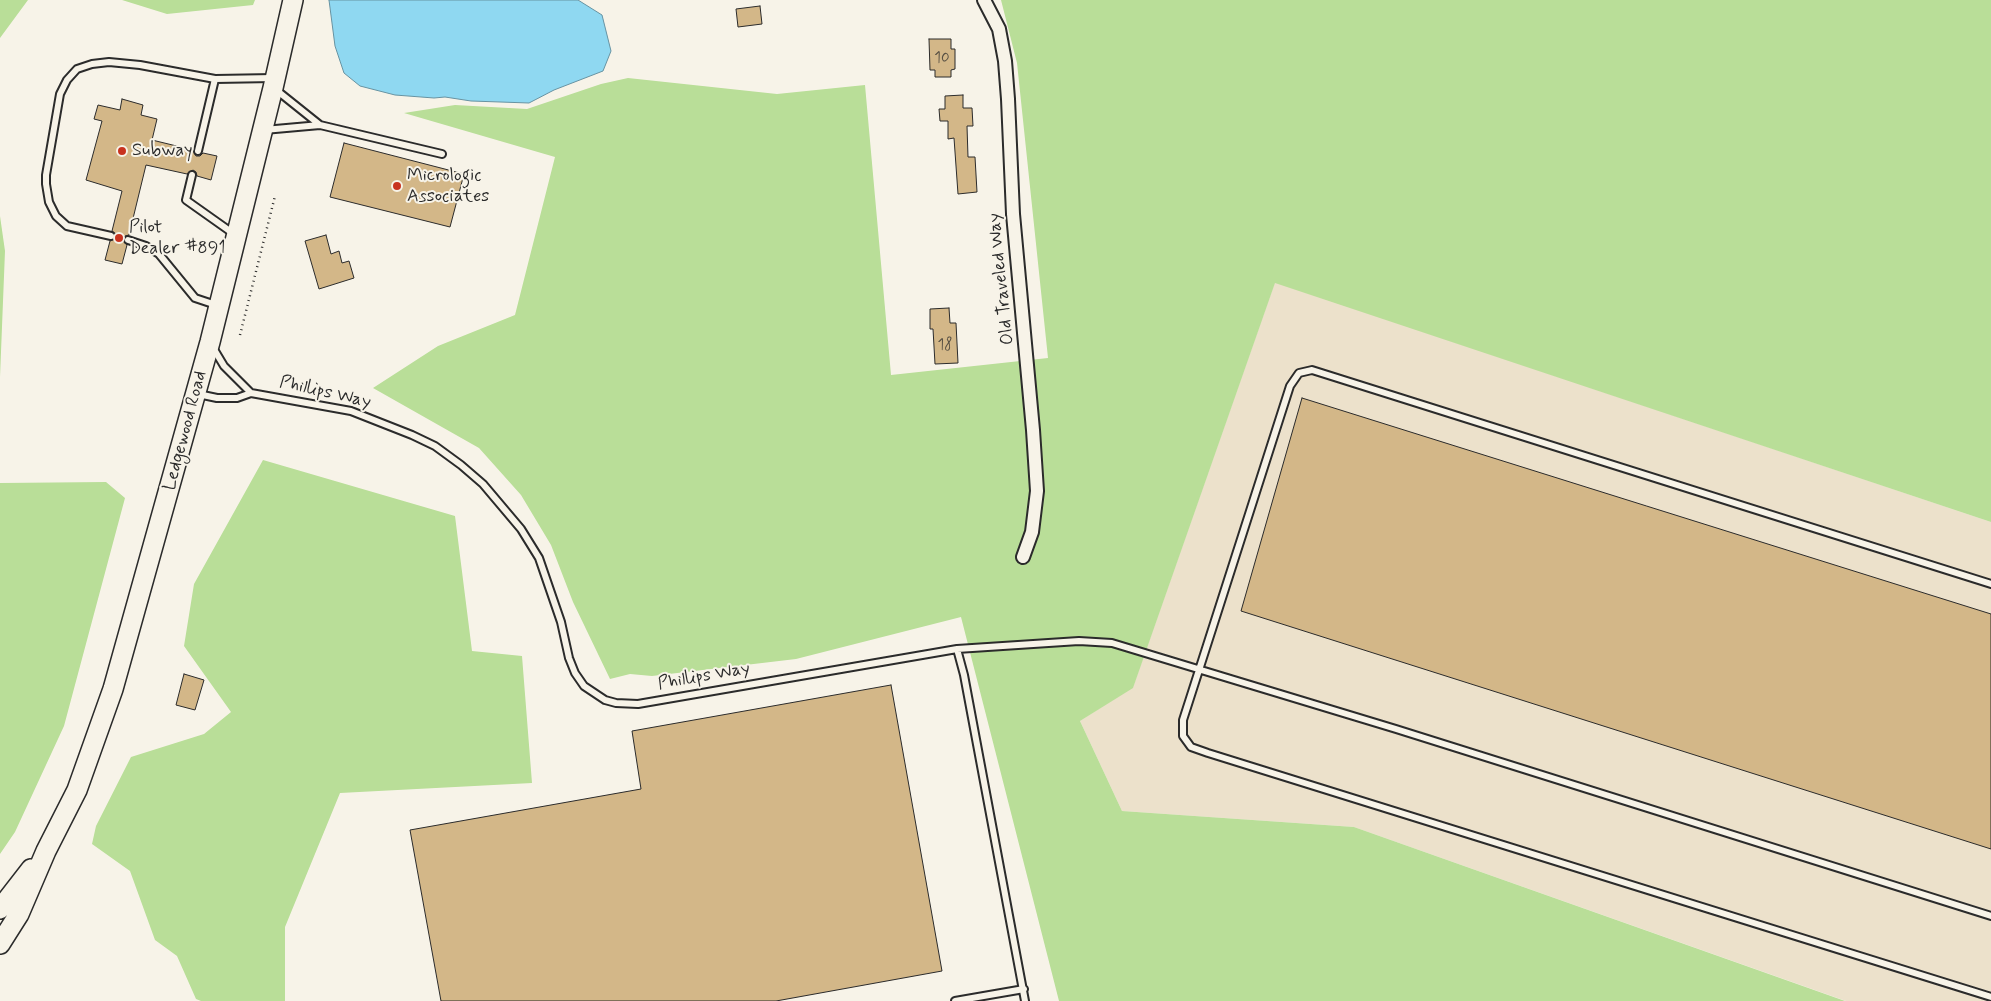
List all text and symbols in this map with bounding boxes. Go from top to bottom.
house number: 10 [934,50,950,68]
place label: Subway [132,140,193,162]
marker: Subway [116,145,128,157]
place label: Micrologic Associates [407,165,489,208]
marker: Micrologic Associates [391,180,403,192]
street label: Old Traveled Way [984,212,1020,346]
place label: Pilot Dealer #891 [129,217,225,260]
marker: Pilot Dealer #891 [113,232,125,244]
house number: 18 [938,337,952,355]
street label: Ledgewood Road [160,369,212,493]
street label: Phillips Way [277,372,373,414]
street label: Phillips Way [656,658,752,696]

